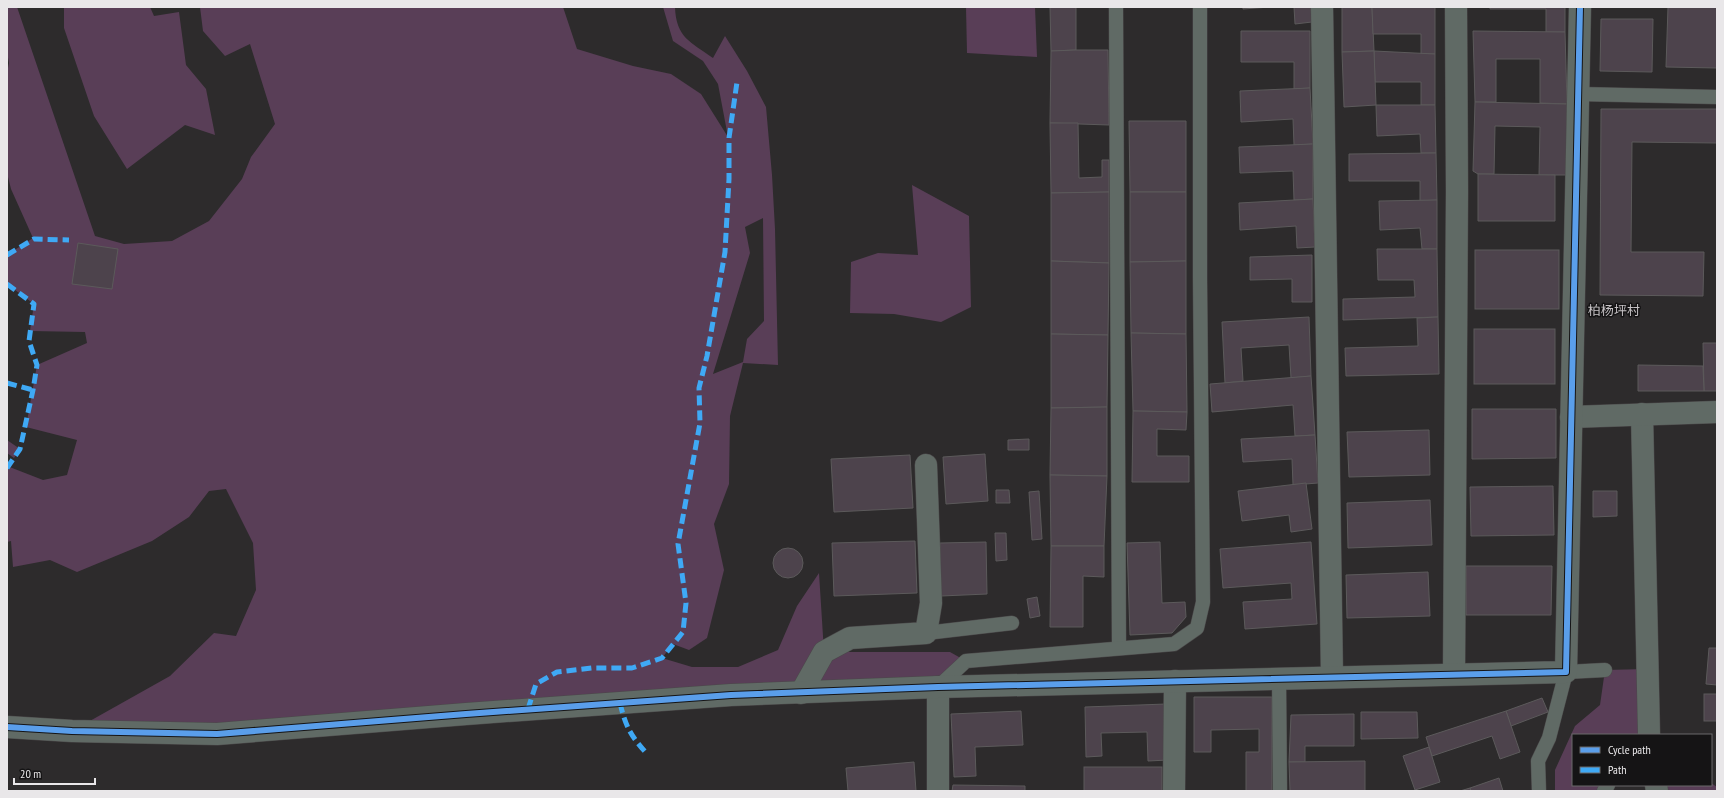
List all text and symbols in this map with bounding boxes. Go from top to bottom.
district label: 柏杨坪村 [1588,302,1640,319]
legend [1572,734,1712,786]
text: Cycle path [1608,742,1651,757]
scale bar [14,760,95,786]
text: Path [1608,762,1626,777]
text: 20 m [20,766,41,781]

